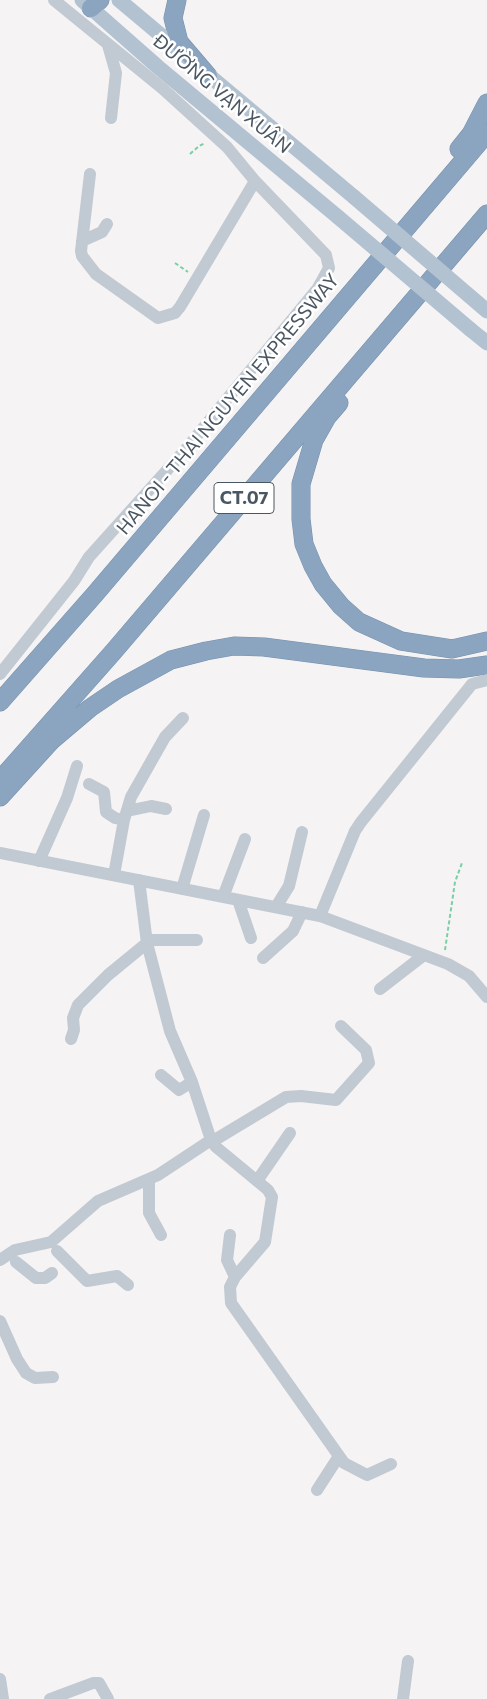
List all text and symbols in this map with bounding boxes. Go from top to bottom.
street label: ĐƯỜNG VẠN XUÂN [149,30,295,158]
street label: HANOI - THAI NGUYEN EXPRESSWAY [112,269,344,539]
road number: CT.07 [214,482,274,514]

